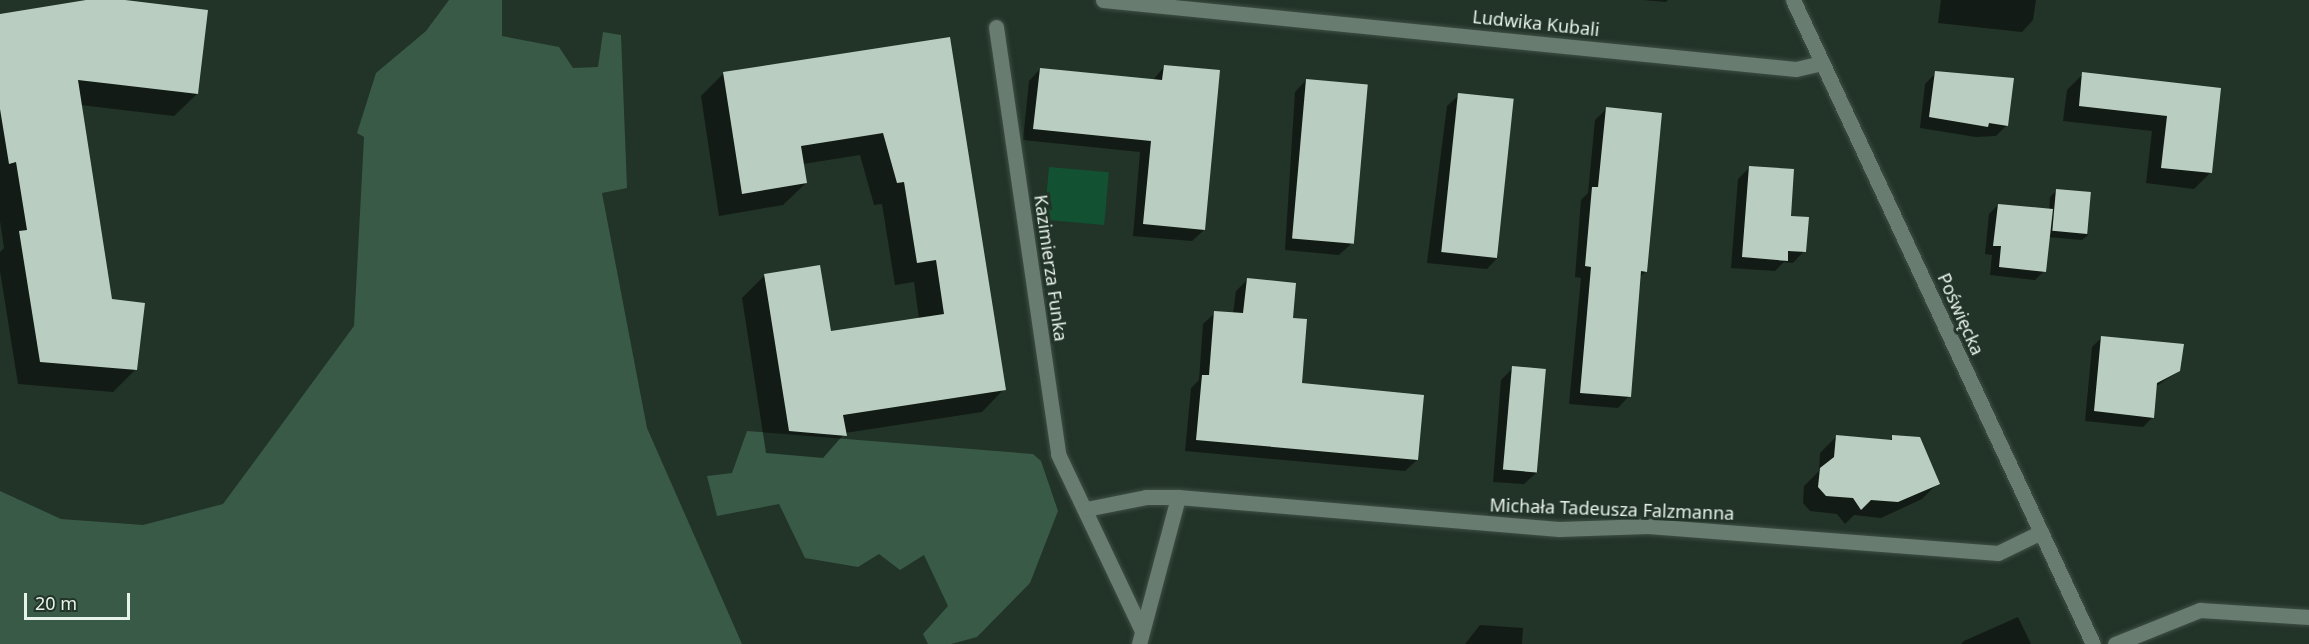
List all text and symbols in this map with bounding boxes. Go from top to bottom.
street label: Ludwika Kubali [1471,6,1601,40]
street label: Kazimierza Funka [1030,193,1072,343]
street label: Poświęcka [1933,270,1989,358]
street label: Michała Tadeusza Falzmanna [1489,494,1735,524]
scale bar [27,581,134,619]
text: 20 m [35,591,77,615]

